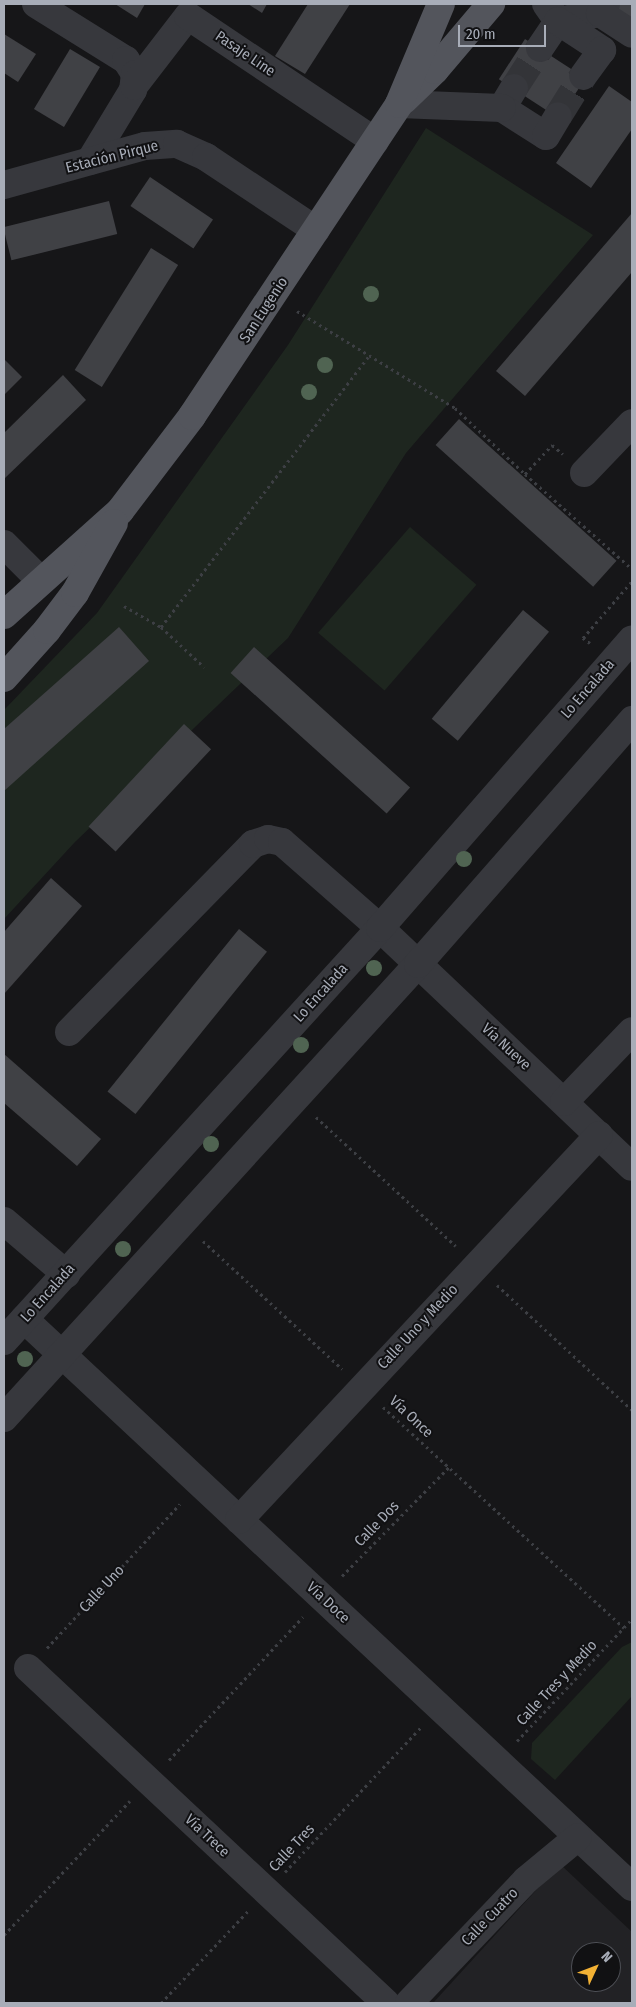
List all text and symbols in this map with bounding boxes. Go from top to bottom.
scale bar [461,15,548,47]
text: 20 m [466,25,496,43]
street label: Pasaje Line [212,27,278,81]
street label: Estación Pirque [64,137,160,177]
street label: San Eugenio [236,274,292,346]
street label: Lo Encalada [557,656,619,722]
street label: Lo Encalada [290,960,352,1026]
street label: Vía Nueve [478,1020,534,1074]
street label: Lo Encalada [17,1260,79,1326]
street label: Calle Uno y Medio [374,1281,462,1373]
street label: Vía Once [385,1392,437,1442]
street label: Calle Dos [351,1497,403,1551]
street label: Calle Uno [76,1562,128,1616]
street label: Vía Doce [303,1578,353,1628]
street label: Calle Tres y Medio [513,1637,601,1729]
street label: Vía Trece [181,1811,233,1861]
street label: Calle Tres [265,1820,319,1876]
street label: Calle Cuatro [458,1884,522,1950]
north arrow [571,1942,621,1992]
text: N [598,1948,616,1966]

